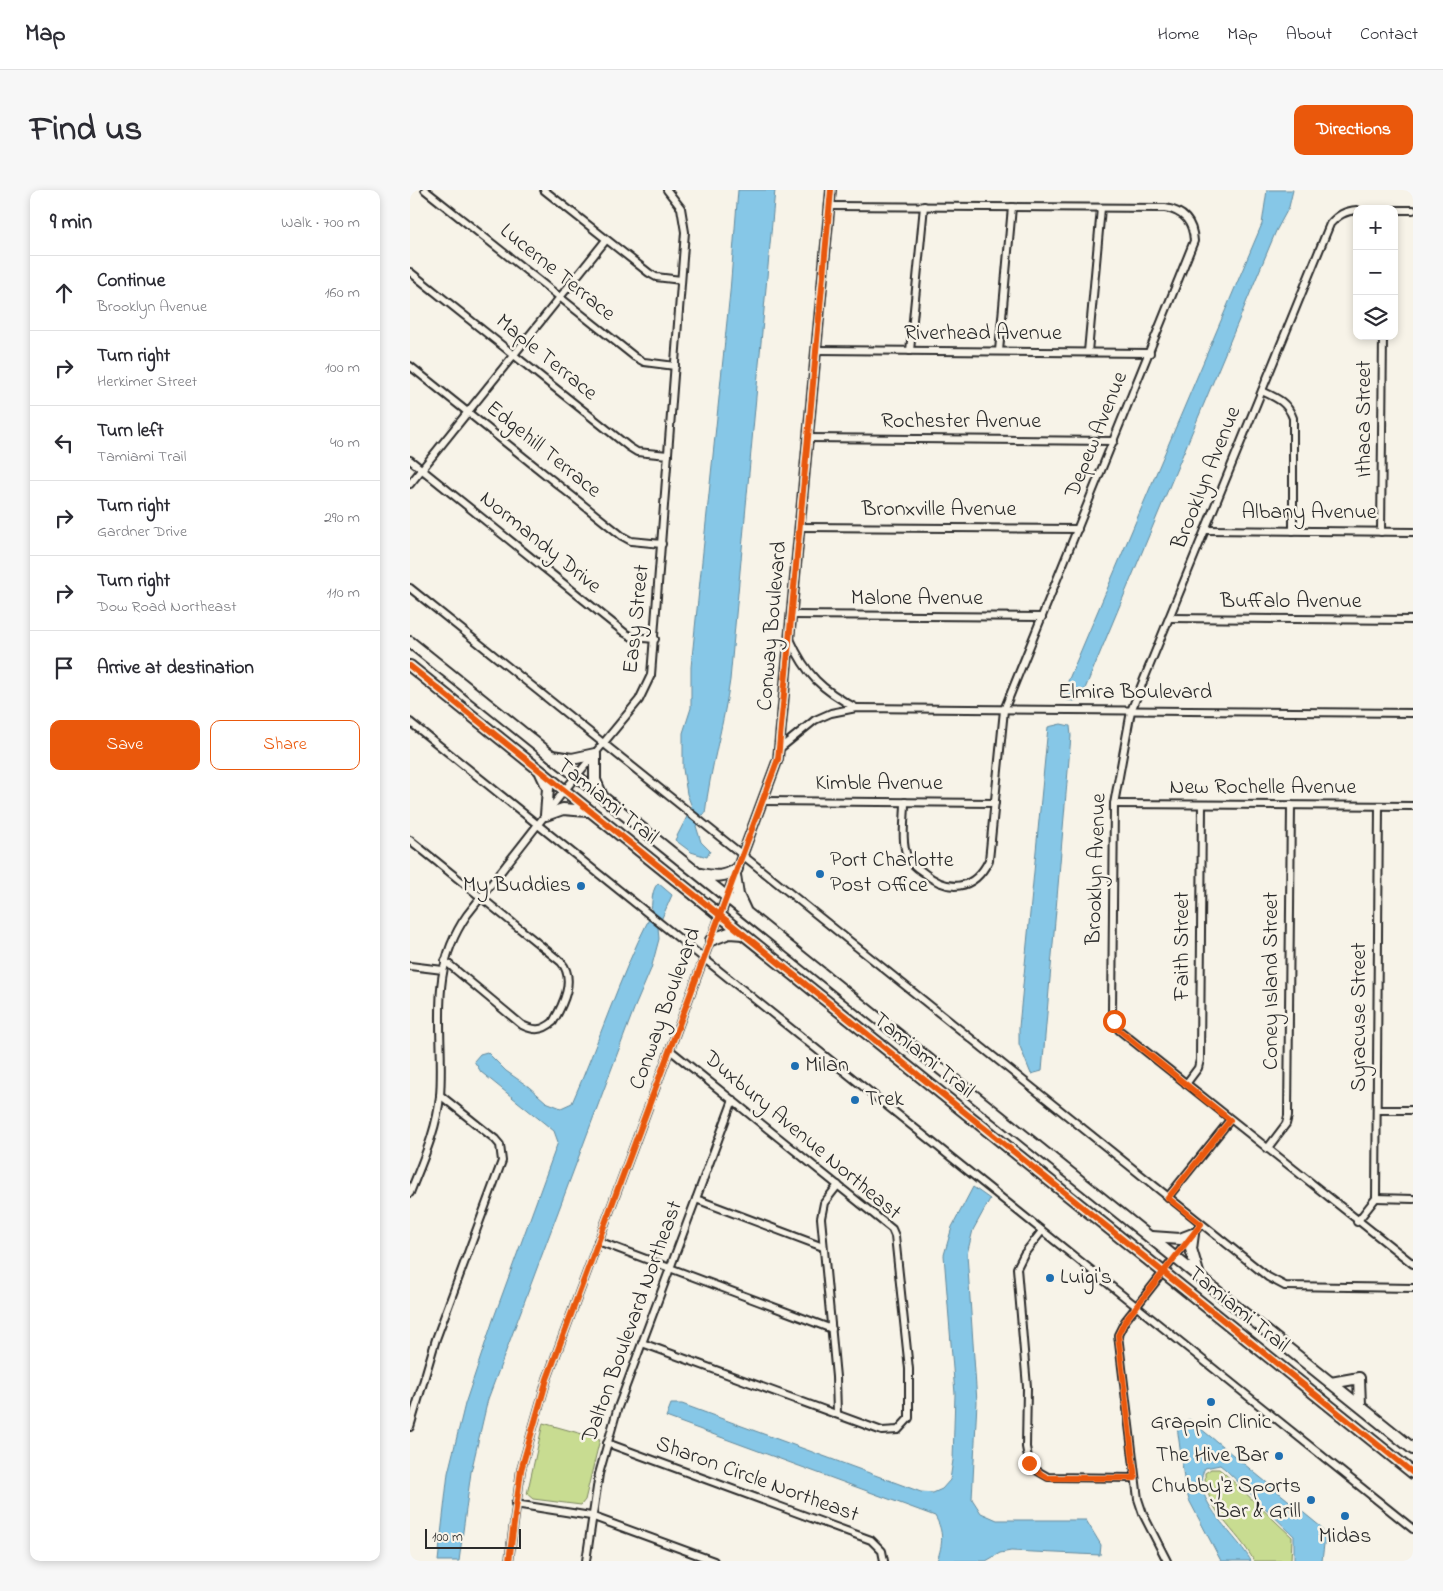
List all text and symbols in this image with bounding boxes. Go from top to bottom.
text: Map [25,17,66,52]
text: Home [1158,22,1199,48]
text: Map [1227,22,1258,48]
text: About [1286,22,1332,48]
text: Contact [1360,22,1418,48]
text: Find us [30,105,142,156]
button: Directions [1294,105,1413,155]
map controls [1353,205,1398,340]
button: + [1353,205,1398,250]
text: 9 min [50,208,92,238]
text: Walk · 700 m [281,211,360,235]
street label: Lucerne Terrace [492,216,622,330]
button: − [1353,250,1398,295]
text: Continue [97,268,165,295]
icon: ahead [50,279,78,307]
text: 160 m [325,281,360,305]
text: Brooklyn Avenue [97,295,207,319]
button: layers [1353,295,1398,340]
street label: Maple Terrace [488,307,604,409]
street label: Riverhead Avenue [904,318,1062,350]
text: Turn right [97,343,170,370]
icon: right [50,354,78,382]
text: 100 m [325,356,360,380]
street label: Ithaca Street [1349,360,1381,478]
street label: Depew Avenue [1057,367,1137,504]
text: Herkimer Street [97,370,197,394]
street label: Edgehill Terrace [478,393,608,507]
street label: Brooklyn Avenue [1163,402,1251,556]
street label: Rochester Avenue [881,406,1041,438]
text: Turn left [97,418,164,445]
icon: left [50,429,78,457]
text: 40 m [330,431,360,455]
text: Tamiami Trail [97,445,186,469]
street label: Normandy Drive [471,484,608,603]
text: Turn right [97,493,170,520]
street label: Bronxville Avenue [861,494,1017,526]
street label: Albany Avenue [1241,497,1377,530]
icon: right [50,504,78,532]
text: 290 m [324,506,360,530]
text: Gardner Drive [97,520,187,544]
street label: Conway Boulevard [750,540,797,712]
street label: Easy Street [615,562,660,675]
text: Turn right [97,568,170,595]
icon: right [50,579,78,607]
text: 110 m [326,581,360,605]
street label: Malone Avenue [851,583,983,615]
street label: Buffalo Avenue [1219,586,1362,618]
text: Dow Road Northeast [97,595,237,619]
icon: arrive [50,654,78,682]
text: Arrive at destination [97,655,254,682]
street label: Elmira Boulevard [1058,677,1212,709]
button: Save [50,720,200,770]
button: Share [210,720,360,770]
street label: Tamiami Trail [549,751,665,853]
street label: Kimble Avenue [815,768,943,800]
street label: New Rochelle Avenue [1170,772,1357,804]
street label: Brooklyn Avenue [1078,793,1117,946]
place label: Port Charlotte Post Office [830,845,954,902]
marker: Port Charlotte Post Office [814,868,826,880]
place label: My Buddies [463,870,571,903]
marker: My Buddies [575,880,587,892]
street label: Faith Street [1167,891,1199,1001]
street label: Coney Island Street [1256,891,1289,1070]
street label: Conway Boulevard [622,924,711,1095]
street label: Syracuse Street [1344,942,1377,1092]
street label: Tamiami Trail [865,1005,981,1107]
route start [1103,1010,1126,1033]
street label: Duxbury Avenue Northeast [695,1043,908,1230]
place label: Milan [805,1050,849,1082]
marker: Milan [789,1060,801,1072]
place label: Trek [865,1084,904,1116]
marker: Trek [849,1094,861,1106]
street label: Dalton Boulevard Northeast [574,1196,692,1448]
street label: Tamiami Trail [1180,1259,1296,1361]
place label: Luigi's [1060,1262,1112,1295]
marker: Luigi's [1044,1272,1056,1284]
marker: Grappin Clinic [1205,1396,1217,1408]
place label: Grappin Clinic [1150,1407,1272,1439]
street label: Sharon Circle Northeast [651,1428,864,1532]
place label: The Hive Bar [1156,1440,1269,1472]
marker: The Hive Bar [1273,1450,1285,1462]
route end [1018,1452,1041,1475]
place label: Chubby'z Sports Bar & Grill [1151,1471,1301,1528]
marker: Chubby'z Sports Bar & Grill [1305,1494,1317,1506]
marker: Midas [1339,1510,1351,1522]
place label: Midas [1319,1521,1371,1553]
scale bar [425,1526,521,1549]
text: 100 m [432,1527,463,1548]

